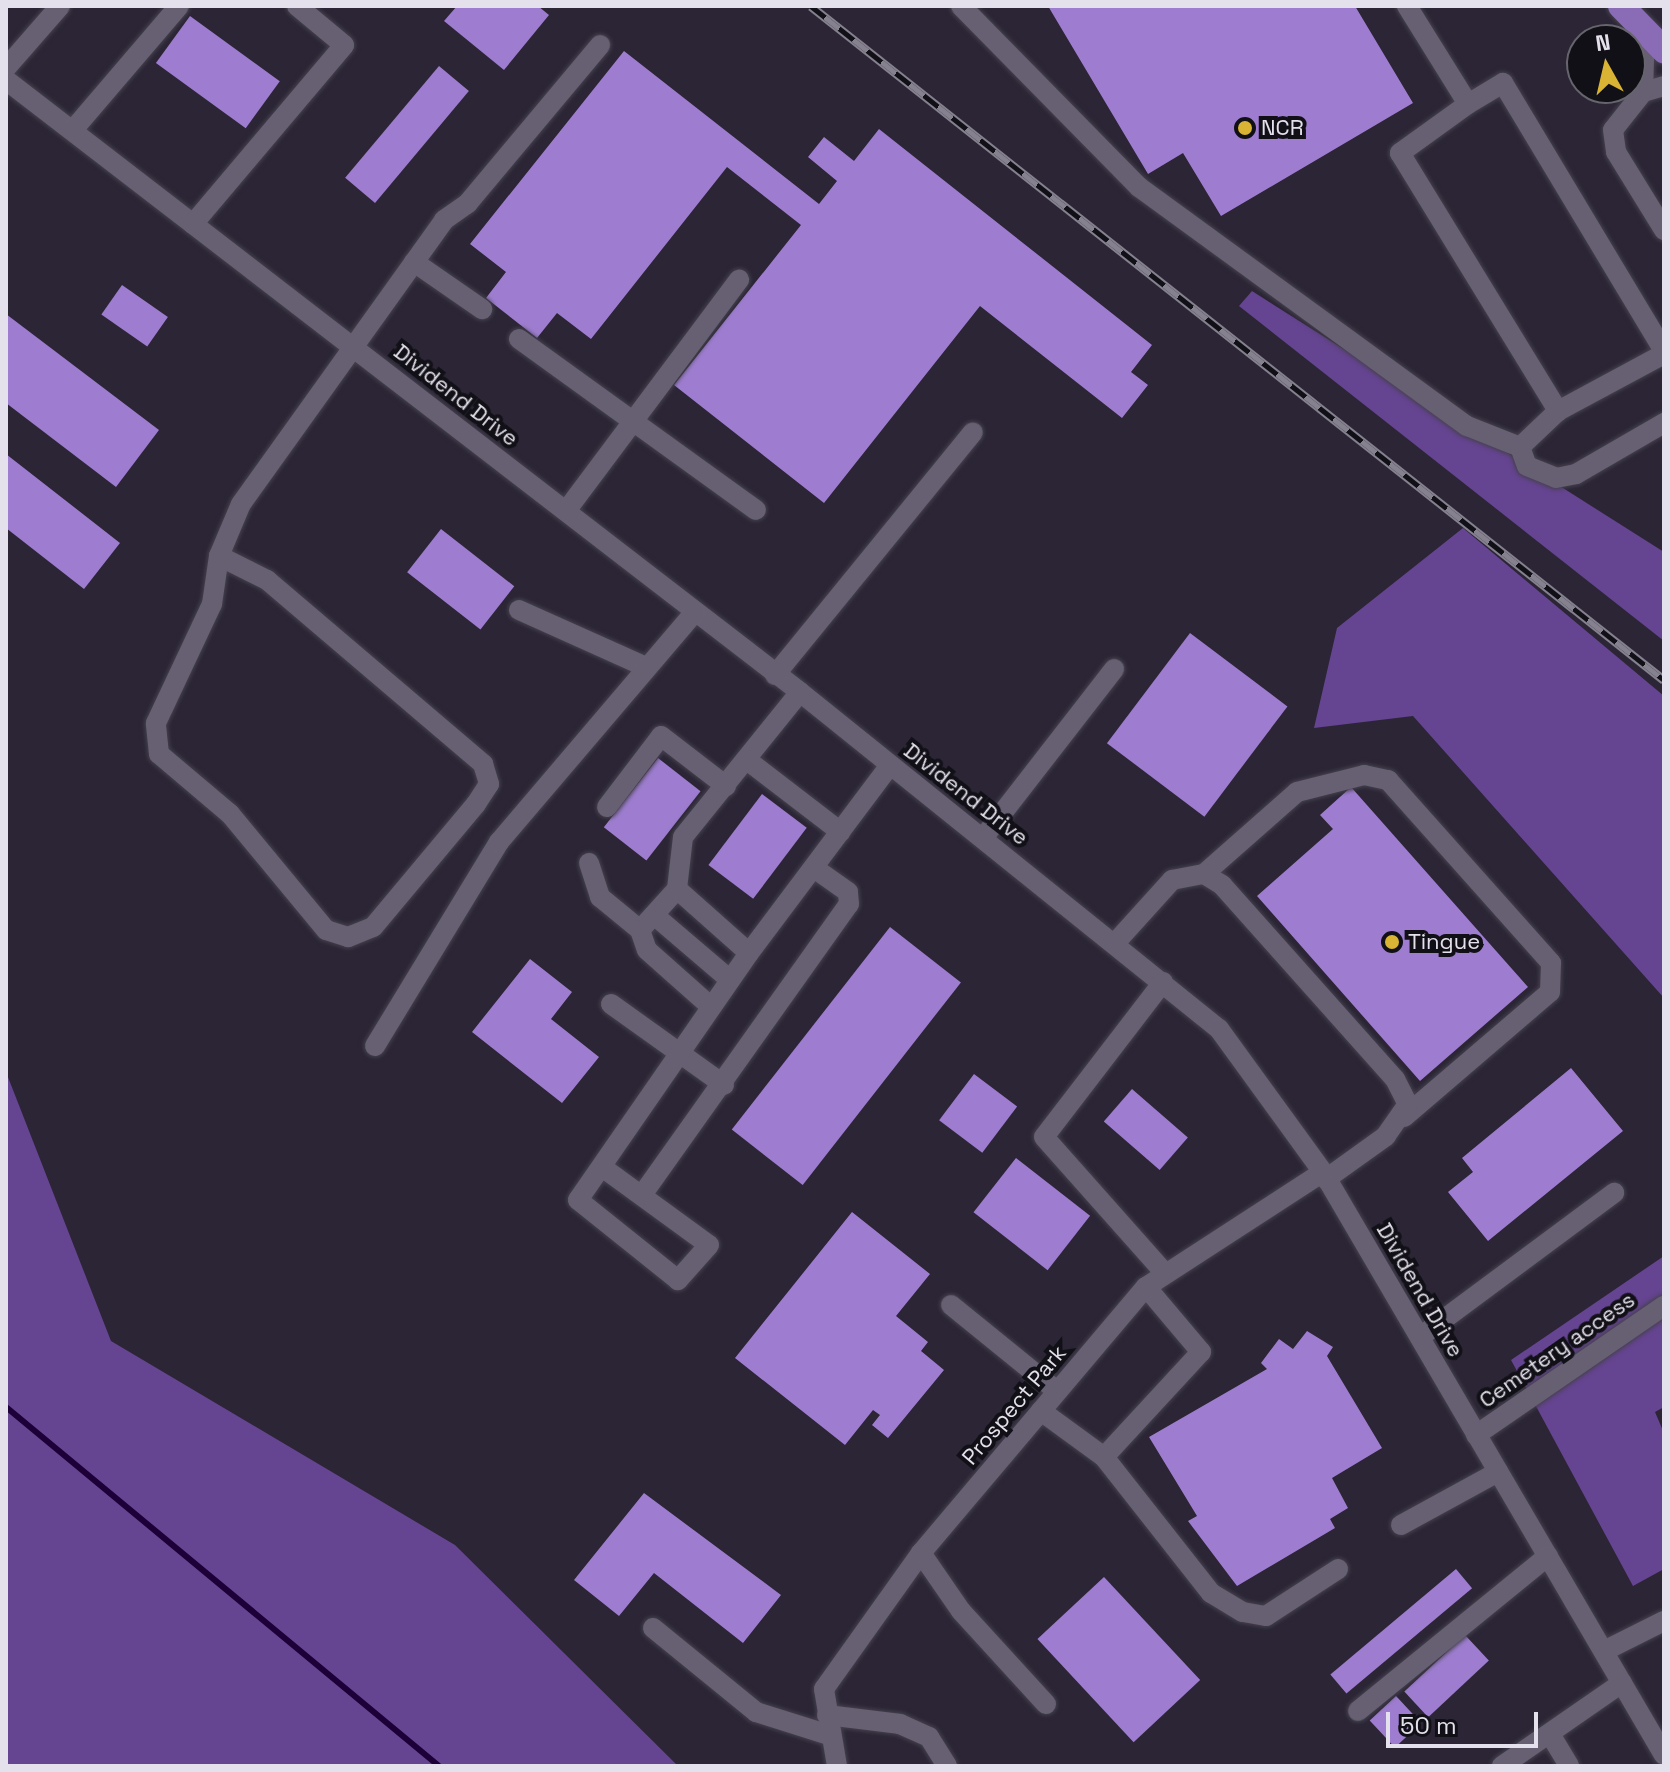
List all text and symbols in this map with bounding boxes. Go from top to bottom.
north arrow [1566,24,1646,104]
text: N [1594,27,1612,57]
place label: NCR [1261,115,1304,141]
marker: NCR [1236,119,1254,137]
street label: Dividend Drive [389,338,523,452]
street label: Dividend Drive [899,737,1033,851]
place label: Tingue [1408,929,1480,955]
marker: Tingue [1383,933,1401,951]
street label: Dividend Drive [1371,1218,1469,1362]
street label: Cemetery access [1474,1287,1640,1413]
street label: Prospect Park [956,1340,1072,1470]
scale bar [1390,1696,1542,1746]
text: 50 m [1400,1710,1457,1741]

